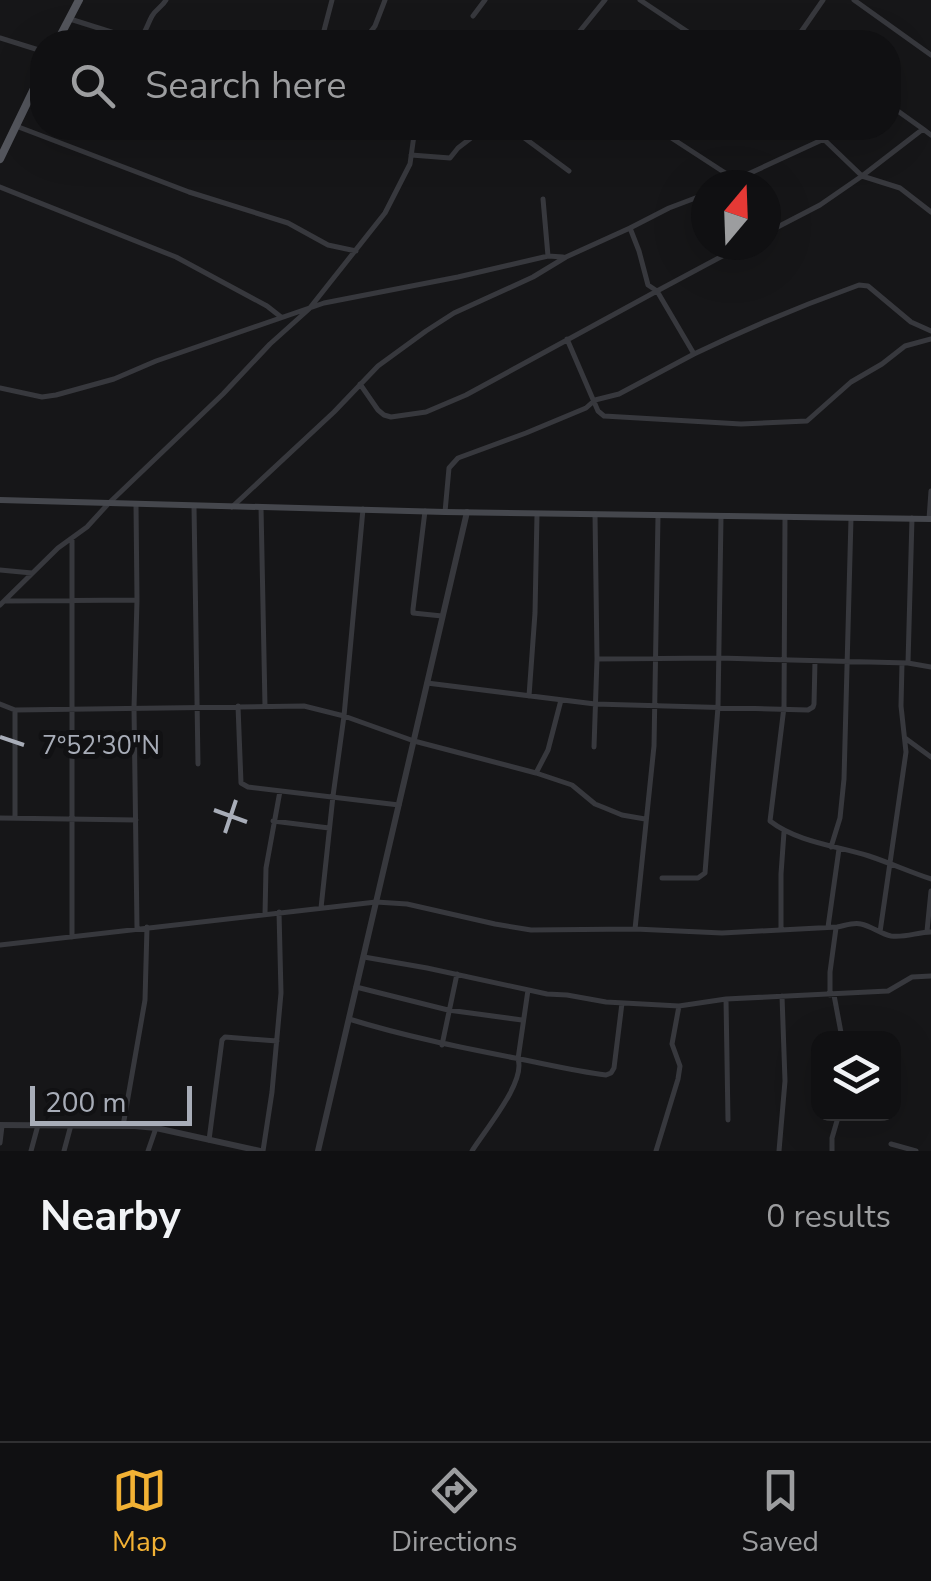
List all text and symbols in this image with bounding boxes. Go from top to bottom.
search box [30,30,901,140]
icon: search [65,58,120,113]
text: Search here [145,60,346,111]
north arrow [691,170,781,260]
text: 7°52'30"N [42,729,160,763]
map controls [811,1031,901,1121]
button: layers [811,1031,901,1121]
scale bar [30,1081,192,1126]
text: 200 m [45,1084,127,1122]
text: Nearby [40,1188,181,1245]
text: 0 results [766,1195,891,1238]
tab: Map [112,1463,167,1561]
tab: Directions [391,1463,517,1561]
tab: Saved [742,1463,819,1561]

